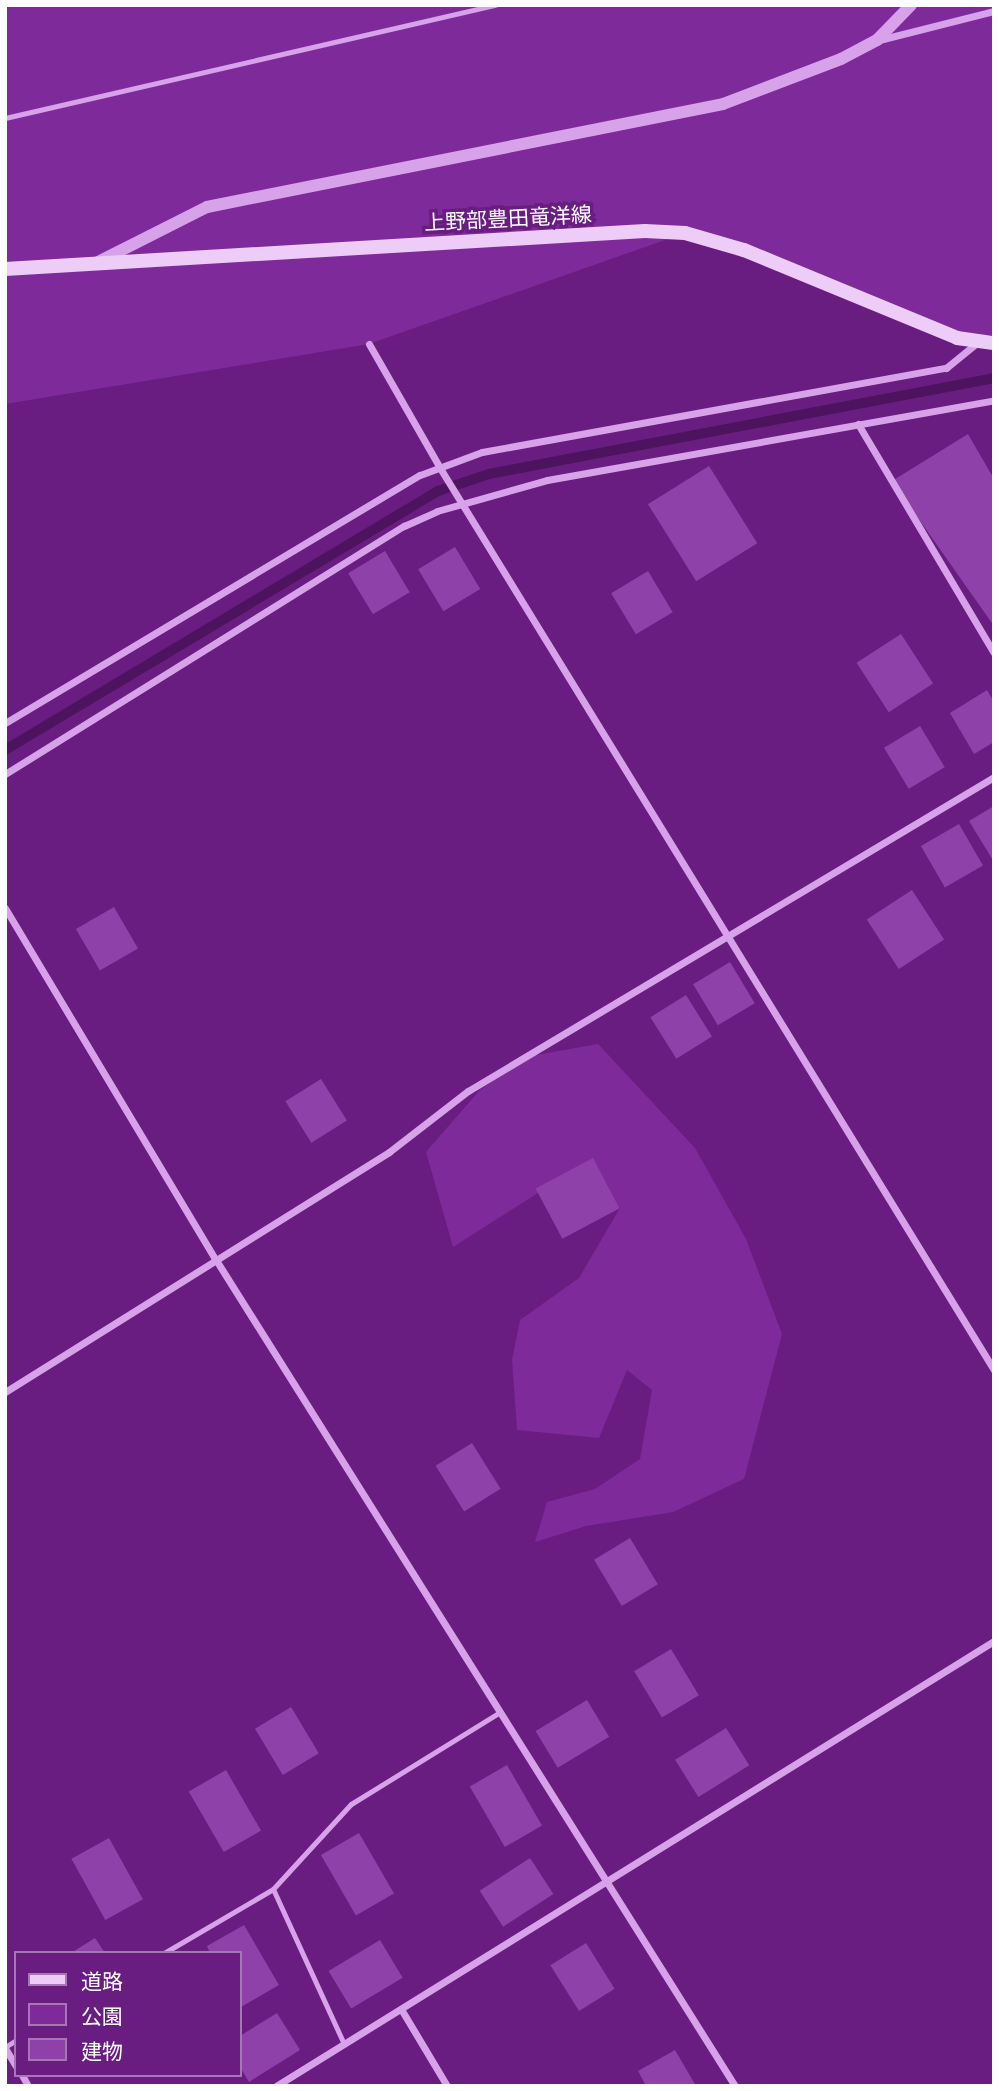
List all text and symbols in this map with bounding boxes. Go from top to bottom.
street label: 上野部豊田竜洋線 [423,201,593,235]
legend [14,1951,242,2077]
text: 道路 [81,1968,123,1993]
text: 公園 [81,2003,123,2028]
text: 建物 [81,2038,123,2063]

